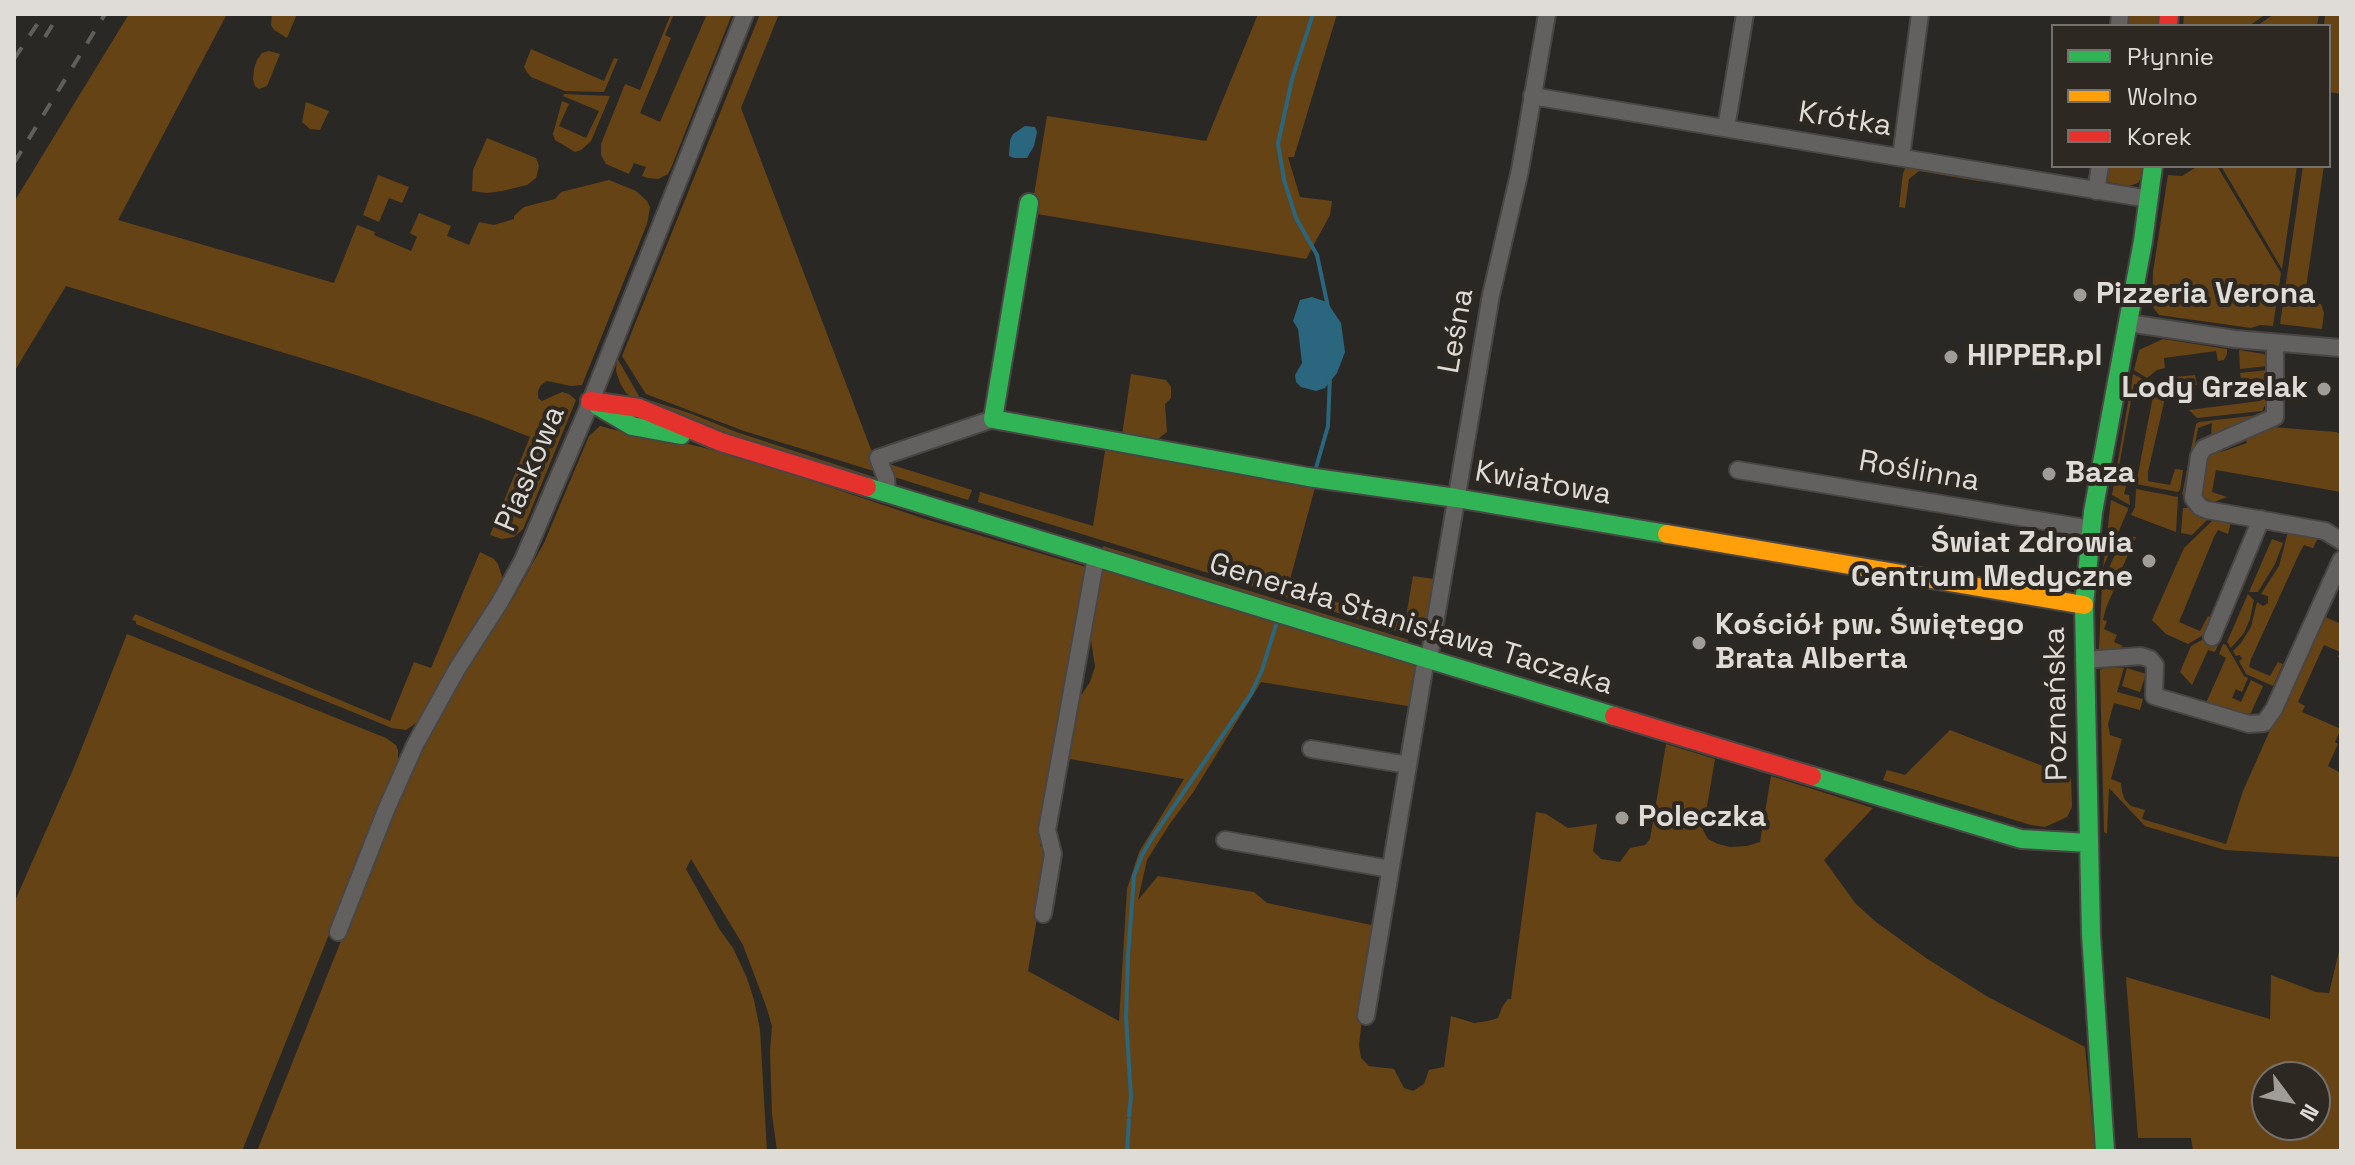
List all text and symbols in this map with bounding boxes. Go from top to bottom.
legend [2051,24,2331,168]
text: Płynnie [2127,41,2214,72]
text: Wolno [2127,81,2198,112]
street label: Krótka [1796,95,1894,145]
text: Korek [2127,121,2192,152]
place label: Pizzeria Verona [2096,277,2316,313]
street label: Leśna [1432,286,1482,376]
marker: Pizzeria Verona [2071,286,2089,304]
place label: HIPPER.pl [1967,339,2102,375]
marker: HIPPER.pl [1942,348,1960,366]
place label: Lody Grzelak [2122,371,2308,407]
marker: Lody Grzelak [2315,380,2333,398]
street label: Piaskowa [488,401,574,537]
street label: Roślinna [1856,444,1982,500]
street label: Kwiatowa [1472,454,1614,514]
place label: Baza [2065,456,2135,492]
marker: Baza [2040,465,2058,483]
place label: Świat Zdrowia Centrum Medyczne [1851,526,2133,596]
street label: Generała Stanisława Taczaka [1205,546,1617,704]
marker: Świat Zdrowia Centrum Medyczne [2140,552,2158,570]
place label: Kościół pw. Świętego Brata Alberta [1715,608,2024,678]
street label: Poznańska [2038,627,2076,781]
marker: Kościół pw. Świętego Brata Alberta [1690,634,1708,652]
place label: Poleczka [1638,800,1766,836]
marker: Poleczka [1613,809,1631,827]
north arrow [2251,1061,2331,1141]
text: N [2294,1099,2325,1126]

